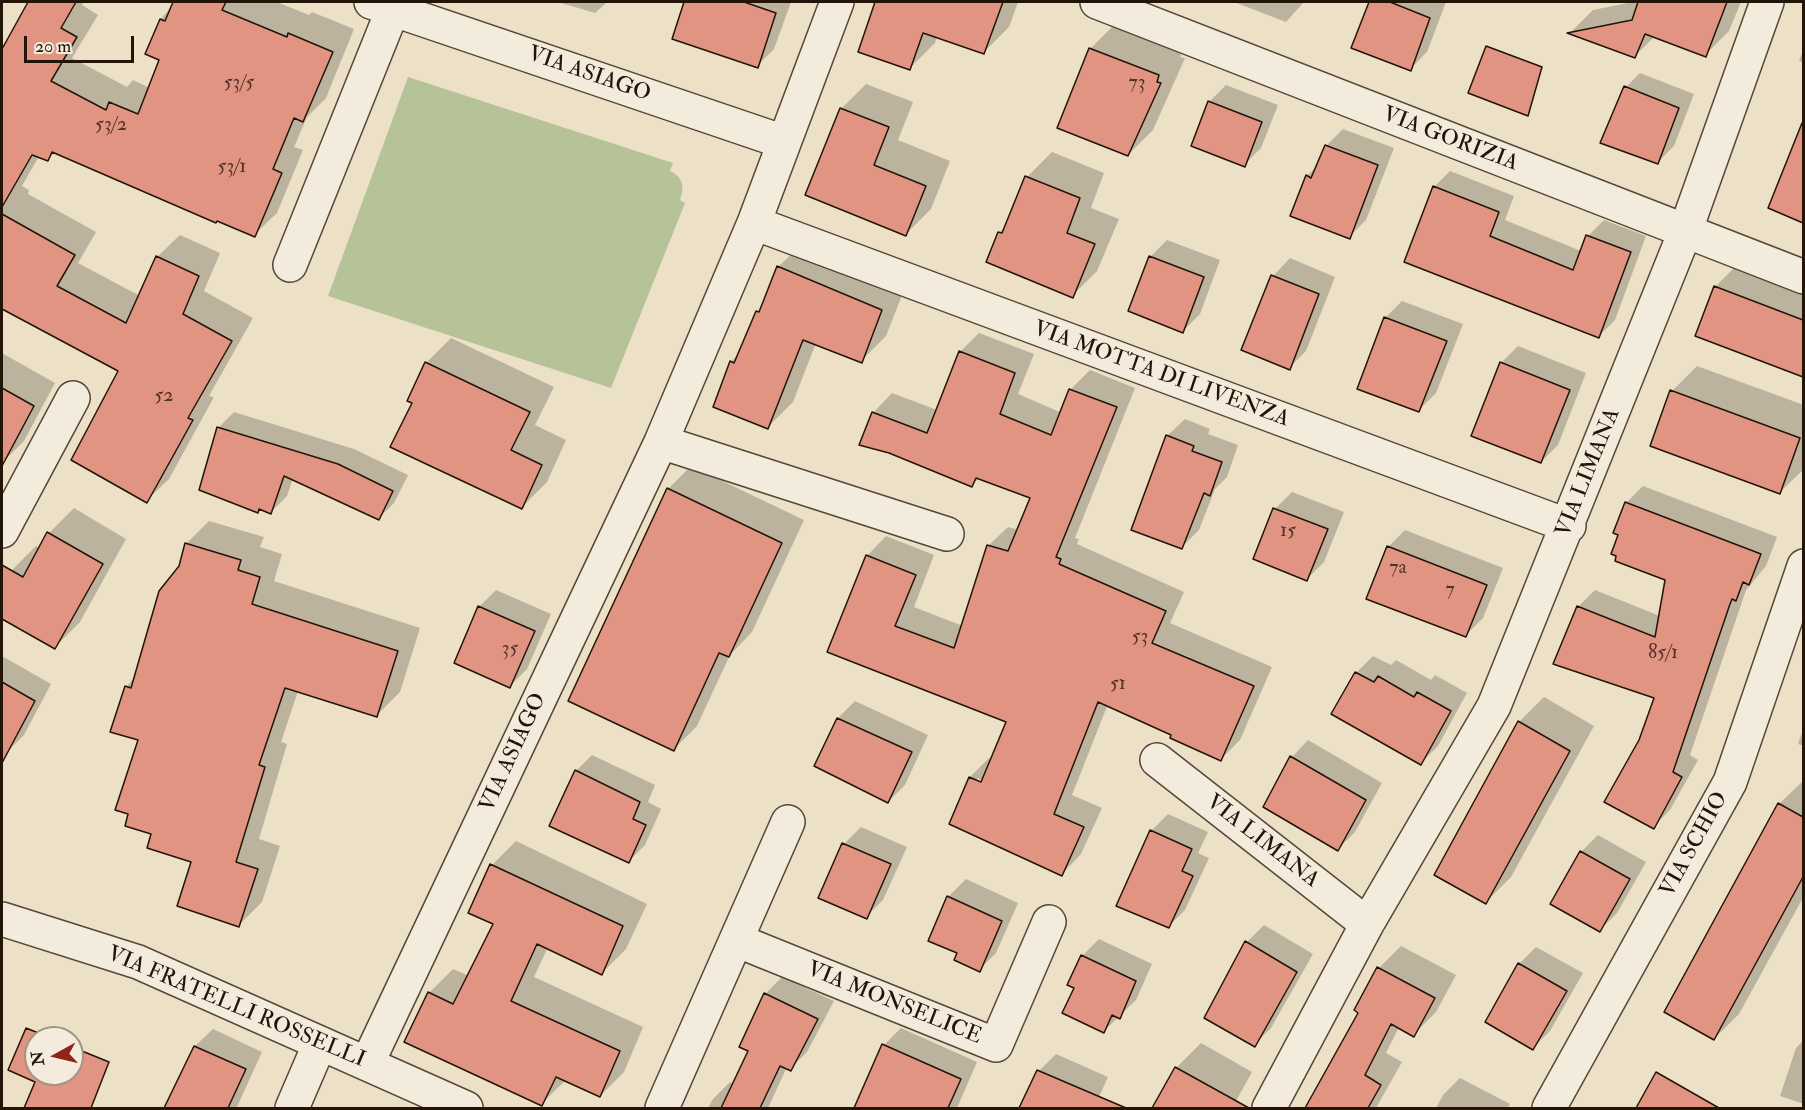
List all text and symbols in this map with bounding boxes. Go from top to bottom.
scale bar [27,24,136,62]
text: 20 m [35,35,71,58]
street label: VIA ASIAGO [524,42,654,108]
house number: 53/5 [224,72,254,96]
house number: 73 [1129,72,1145,96]
street label: VIA GORIZIA [1378,102,1522,178]
house number: 53/2 [95,114,127,138]
house number: 53/1 [218,156,246,180]
street label: VIA MOTTA DI LIVENZA [1029,316,1293,434]
house number: 52 [155,385,173,409]
street label: VIA LIMANA [1551,405,1627,541]
house number: 15 [1280,520,1296,544]
house number: 7a [1389,557,1407,581]
house number: 7 [1445,579,1455,603]
house number: 53 [1132,626,1148,650]
house number: 35 [502,638,518,662]
house number: 85/1 [1648,642,1678,666]
house number: 51 [1110,673,1126,697]
street label: VIA ASIAGO [475,689,553,817]
street label: VIA SCHIO [1655,788,1735,902]
street label: VIA LIMANA [1200,790,1324,894]
street label: VIA FRATELLI ROSSELLI [103,942,369,1074]
street label: VIA MONSELICE [803,957,985,1051]
north arrow [24,1026,84,1086]
text: N [27,1050,49,1067]

